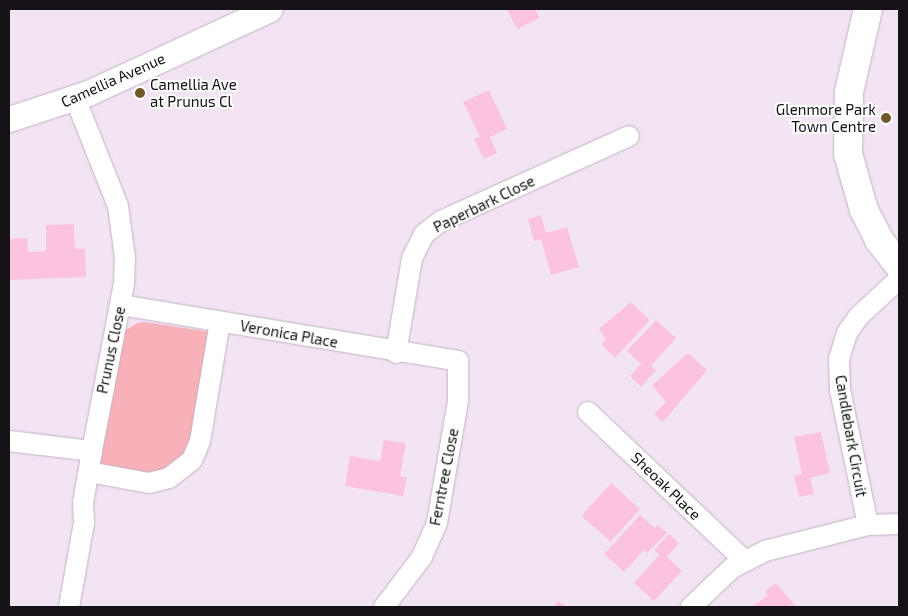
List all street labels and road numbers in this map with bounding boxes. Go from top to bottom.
street label: Camellia Avenue [58,49,168,111]
street label: Paperbark Close [430,172,538,236]
street label: Prunus Close [93,305,129,395]
street label: Veronica Place [239,317,339,351]
street label: Candlebark Circuit [831,373,871,499]
street label: Ferntree Close [426,427,462,527]
street label: Sheoak Place [627,448,705,524]

